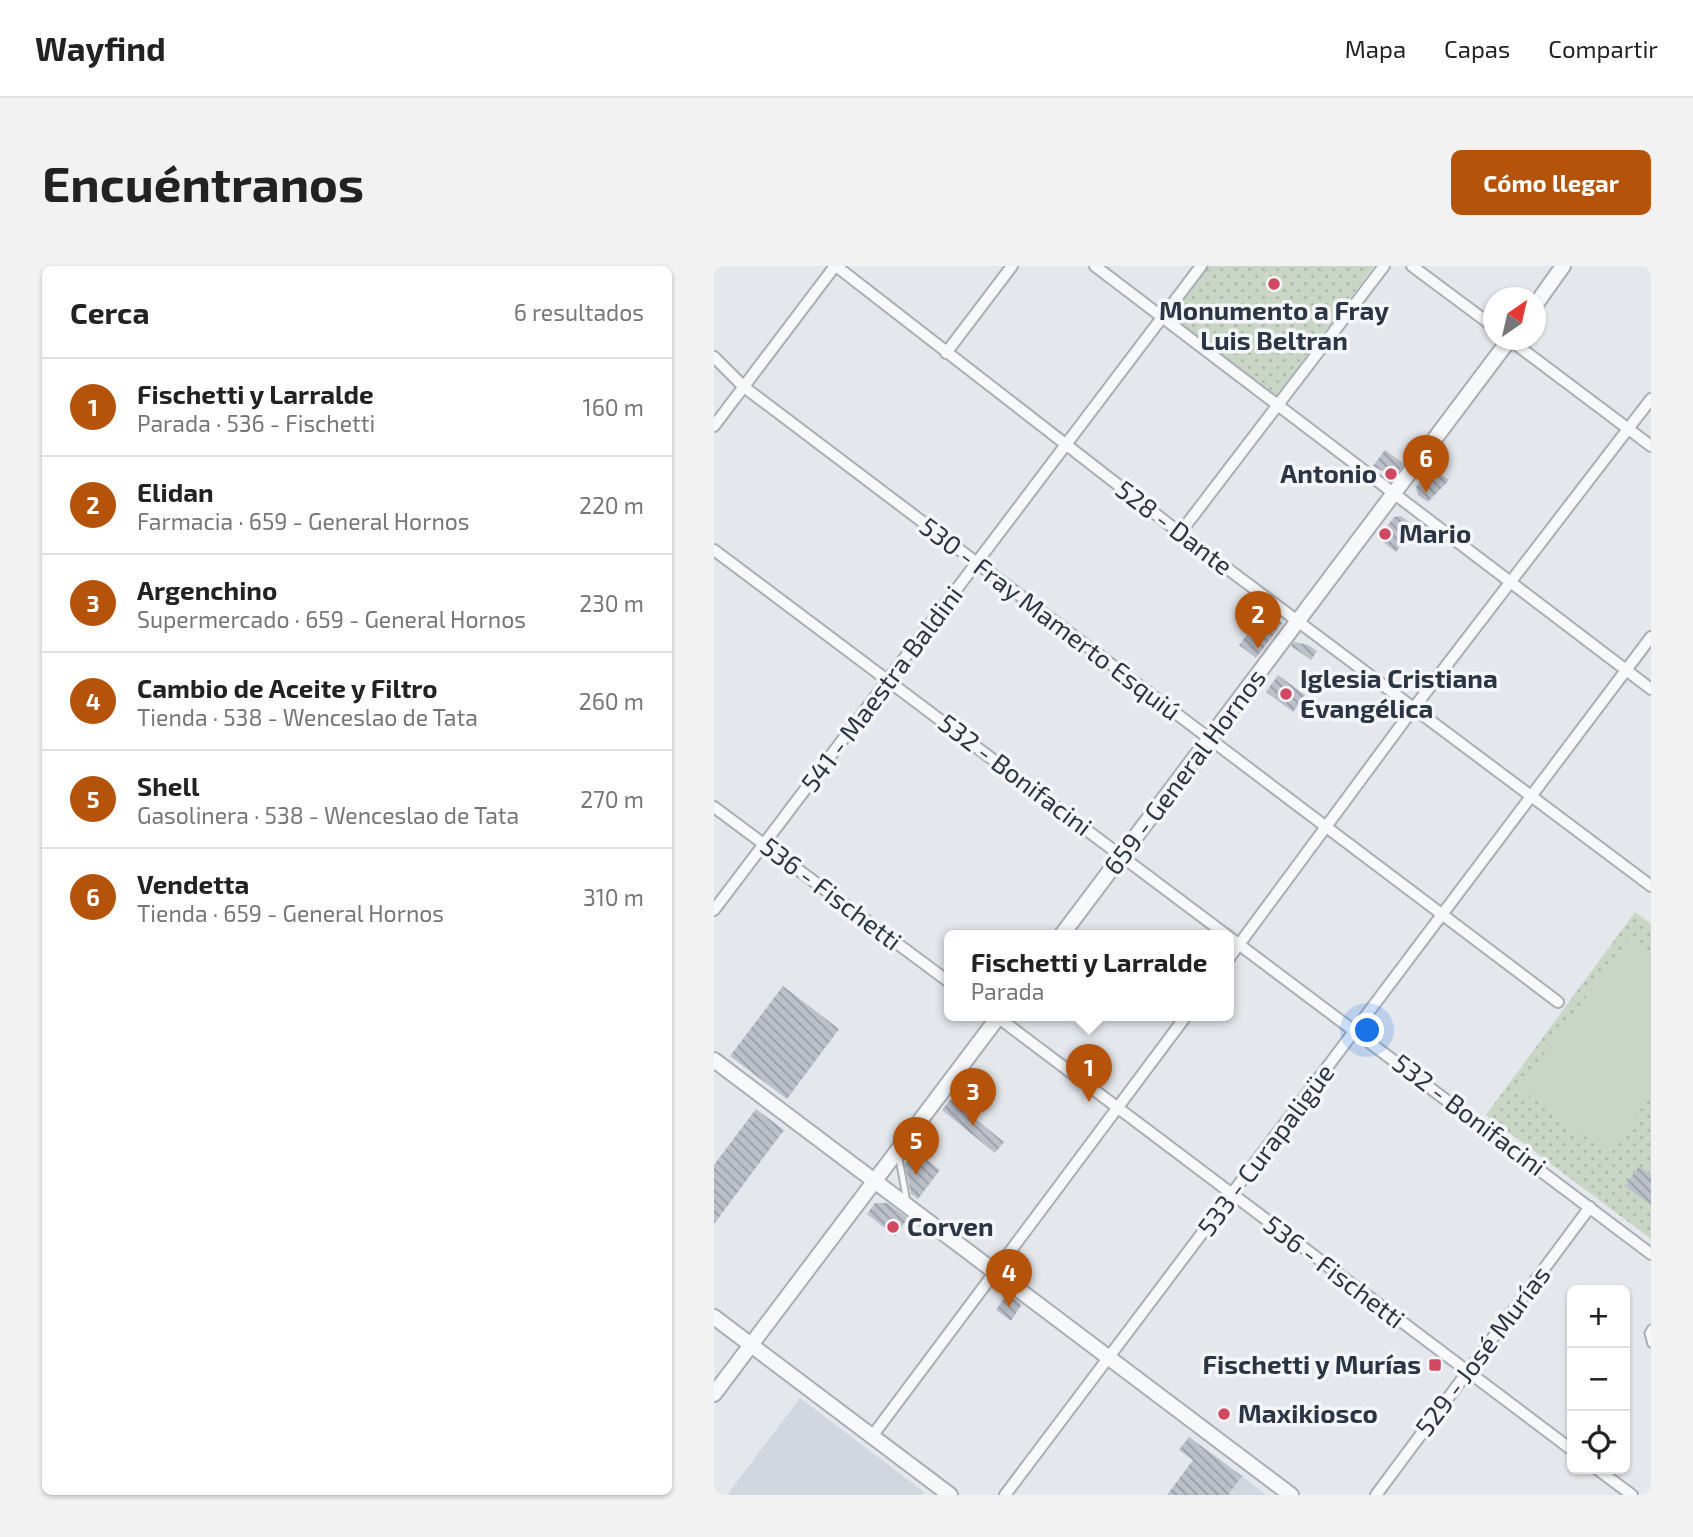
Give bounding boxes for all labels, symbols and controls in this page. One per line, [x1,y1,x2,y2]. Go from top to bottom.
text: Wayfind [35,28,166,68]
text: Mapa [1345,34,1406,63]
text: Capas [1444,34,1510,63]
text: Compartir [1548,34,1658,63]
button: Cómo llegar [1451,150,1651,215]
text: Encuéntranos [42,153,364,212]
marker: Monumento a Fray Luis Beltran [1266,276,1282,292]
north arrow [1483,287,1546,350]
text: Cerca [70,294,150,330]
place label: Monumento a Fray Luis Beltran [1159,294,1389,355]
text: 6 resultados [514,298,644,326]
text: Fischetti y Larralde [137,378,374,409]
text: 1 [88,393,98,421]
text: 160 m [583,393,644,421]
text: Parada · 536 - Fischetti [137,409,375,437]
pin: 6 [1403,435,1449,493]
place label: Antonio [1280,457,1377,488]
marker: Antonio [1383,466,1399,482]
street label: 528 - Dante [1110,473,1239,581]
text: Elidan [137,476,214,507]
text: 2 [86,491,100,519]
text: 220 m [579,491,644,519]
text: Farmacia · 659 - General Hornos [137,507,470,535]
street label: 530 - Fray Mamerto Esquiú [915,510,1187,726]
place label: Mario [1399,517,1471,548]
marker: Mario [1377,526,1393,542]
text: Argenchino [137,574,277,605]
street label: 541 - Maestra Baldini [793,579,968,797]
text: 3 [86,589,100,617]
text: 230 m [579,589,644,617]
pin: 2 [1235,591,1281,649]
text: Supermercado · 659 - General Hornos [137,605,526,633]
street label: 659 - General Hornos [1096,662,1271,880]
place label: Iglesia Cristiana Evangélica [1300,662,1498,723]
text: Cambio de Aceite y Filtro [137,672,438,703]
marker: Iglesia Cristiana Evangélica [1278,686,1294,702]
text: 4 [86,687,100,715]
text: 260 m [579,687,644,715]
text: Tienda · 538 - Wenceslao de Tata [137,703,478,731]
street label: 532 - Bonifacini [933,706,1099,841]
text: Shell [137,770,200,801]
text: 5 [87,785,99,813]
text: 270 m [580,785,644,813]
text: Gasolinera · 538 - Wenceslao de Tata [137,801,519,829]
street label: 536 - Fischetti [755,830,908,956]
text: Vendetta [137,868,249,899]
text: 6 [86,883,100,911]
text: 310 m [583,883,644,911]
text: Tienda · 659 - General Hornos [137,899,444,927]
popup [944,930,1234,1021]
text: Fischetti y Larralde [971,946,1207,977]
text: Parada [971,977,1044,1005]
your location [1350,1013,1384,1047]
pin: 1 [1066,1044,1112,1102]
street label: 532 - Bonifacini [1387,1046,1553,1181]
street label: 533 - Curapaligüe [1190,1057,1340,1241]
pin: 3 [950,1068,996,1126]
pin: 5 [893,1117,939,1175]
street label: 536 - Fischetti [1258,1208,1411,1334]
place label: Corven [907,1210,994,1241]
marker: Corven [885,1219,901,1235]
pin: 4 [986,1249,1032,1307]
street label: 529 - José Murías [1408,1259,1556,1441]
map controls [1567,1285,1630,1474]
button: + [1567,1285,1630,1348]
place label: Fischetti y Murías [1203,1348,1421,1380]
button: − [1567,1348,1630,1411]
marker: Fischetti y Murías [1427,1357,1443,1373]
place label: Maxikiosco [1238,1397,1378,1428]
marker: Maxikiosco [1216,1406,1232,1422]
button: locate [1567,1411,1630,1474]

